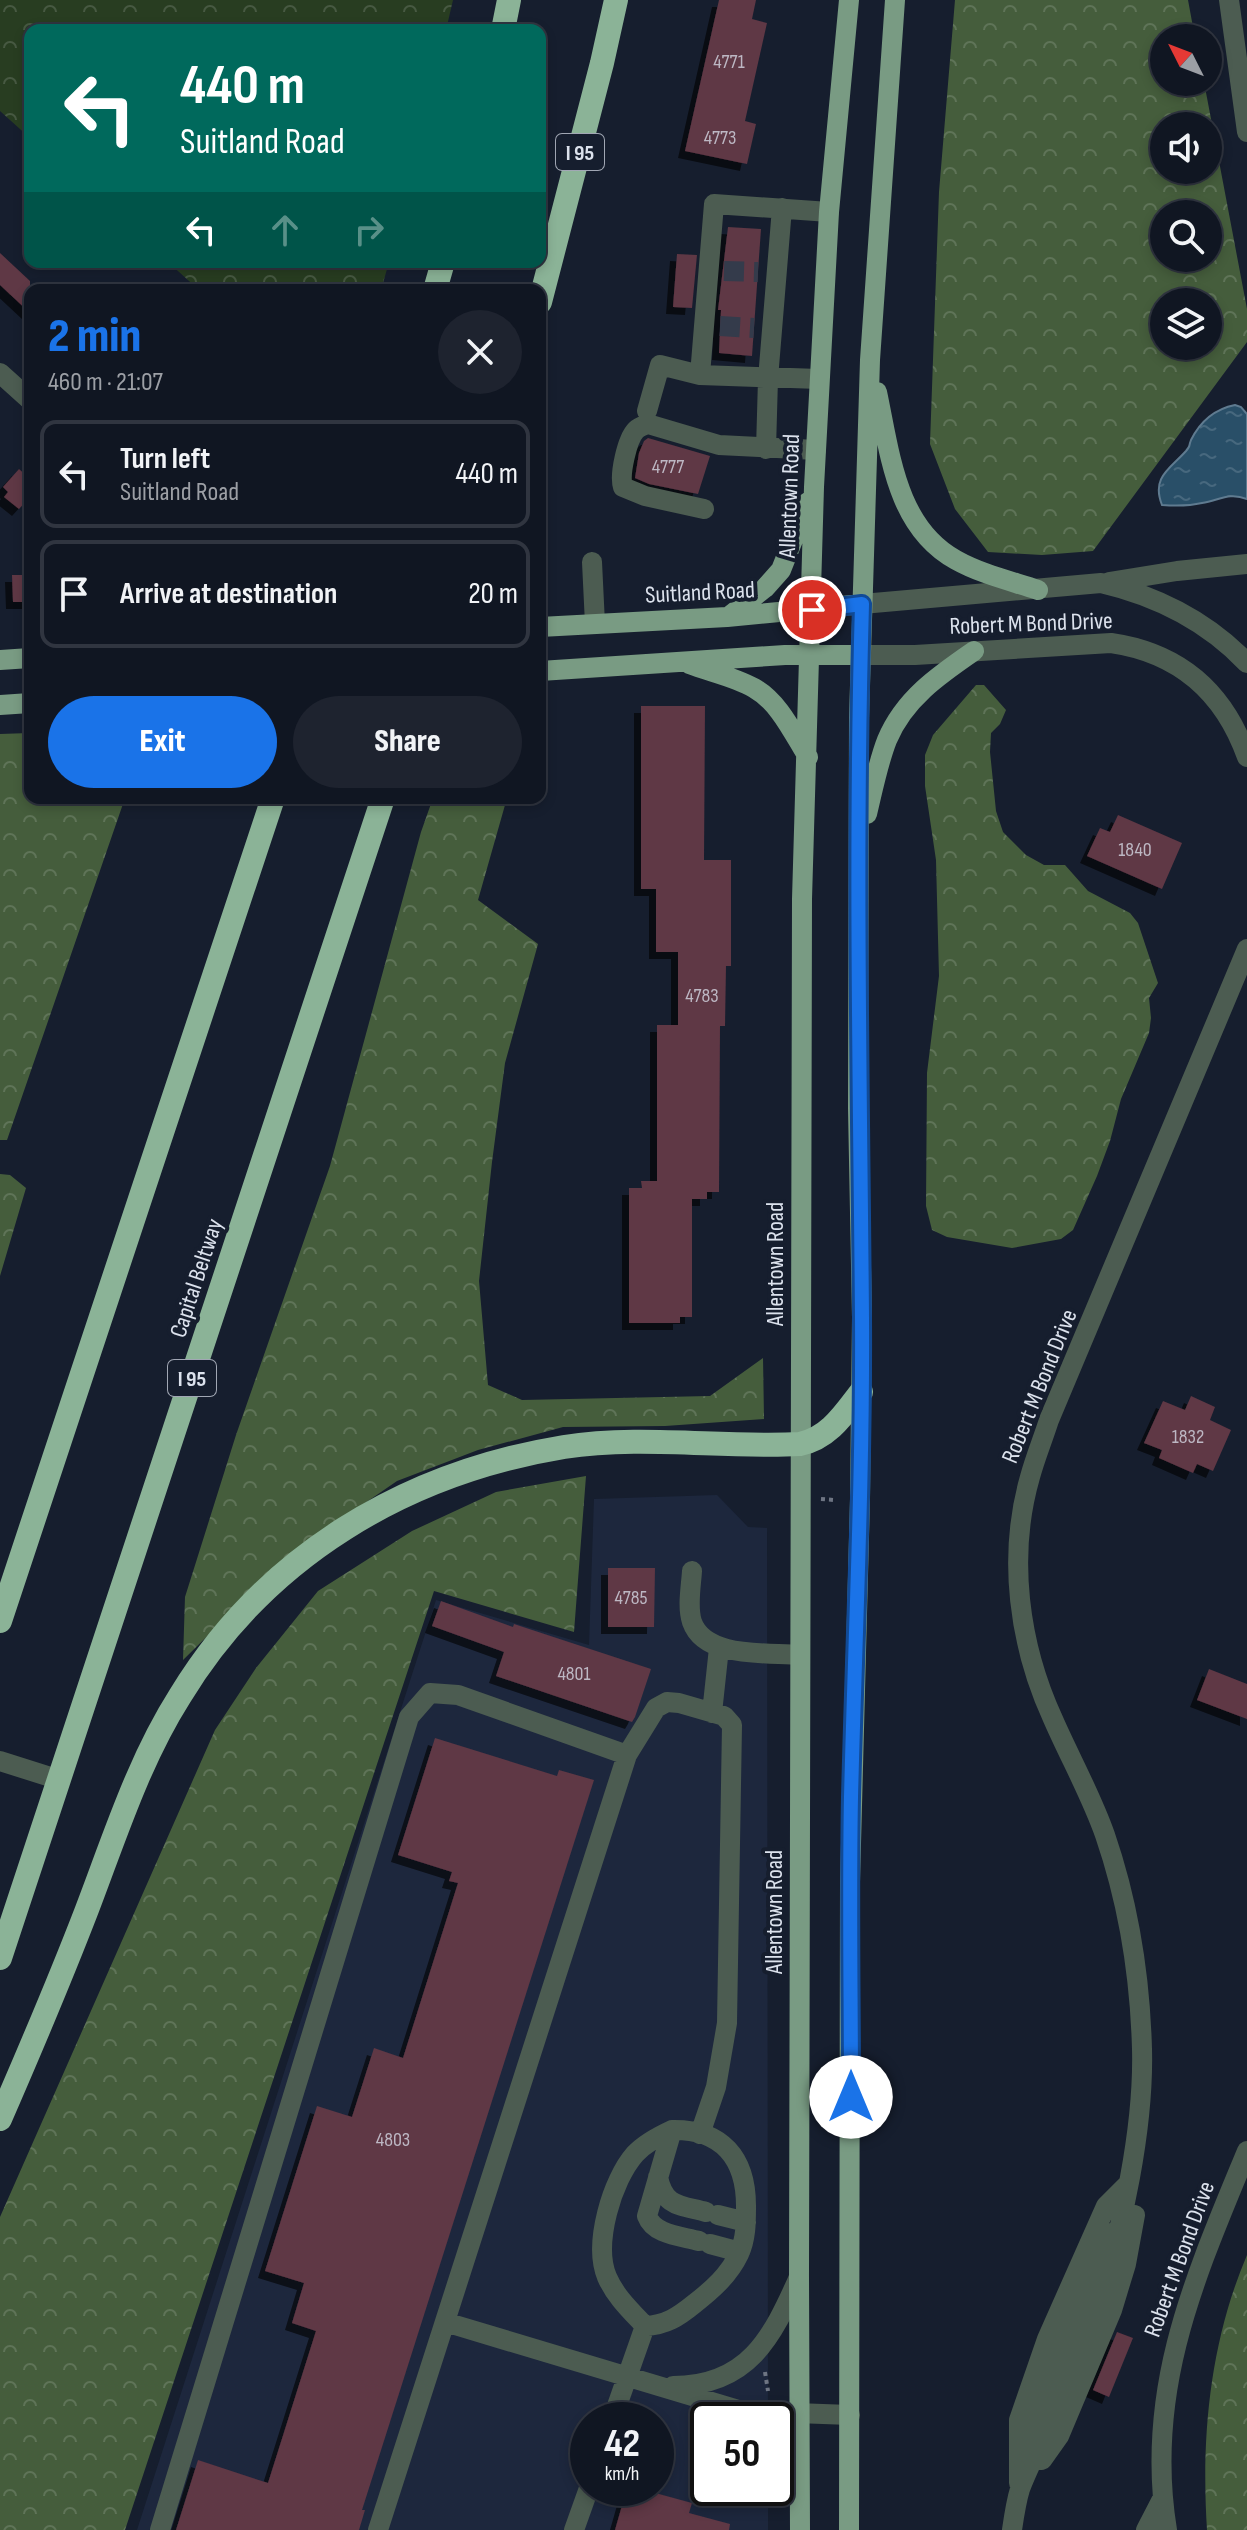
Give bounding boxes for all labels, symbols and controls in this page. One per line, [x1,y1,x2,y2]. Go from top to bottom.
north arrow [1150,24,1222,96]
map controls [1150,24,1222,360]
house number: 4771 [713,50,745,74]
text: 440 m [180,53,305,120]
icon: left [48,56,152,160]
button: sound [1150,112,1222,184]
text: Suitland Road [180,121,345,164]
house number: 4773 [704,126,736,150]
road number: I 95 [556,134,604,170]
button: search [1150,200,1222,272]
icon: left [179,208,223,252]
icon: ahead [263,208,307,252]
icon: right [347,208,391,252]
button: layers [1150,288,1222,360]
text: 2 min [48,308,141,365]
button: close [438,310,522,394]
text: 460 m · 21:07 [48,367,163,398]
street label: Allentown Road [773,433,806,560]
text: Turn left [120,441,210,477]
icon: left [52,452,96,496]
house number: 4777 [652,455,684,479]
text: 440 m [455,456,518,492]
text: Suitland Road [120,477,239,508]
icon: arrive [52,572,96,616]
street label: Suitland Road [644,575,756,610]
text: Arrive at destination [120,576,337,612]
text: 20 m [468,576,518,612]
pin [778,576,846,644]
icon: arrive [790,588,834,632]
street label: Robert M Bond Drive [949,606,1113,641]
button: Exit [48,696,277,788]
button: Share [293,696,522,788]
house number: 1840 [1118,838,1152,862]
house number: 4783 [685,984,719,1008]
street label: Allentown Road [761,1202,790,1327]
street label: Capital Beltway [164,1215,229,1341]
street label: Robert M Bond Drive [995,1305,1084,1467]
road number: I 95 [168,1360,216,1396]
house number: 1832 [1172,1425,1204,1449]
house number: 4785 [615,1586,647,1610]
house number: 4801 [557,1662,591,1686]
street label: Allentown Road [760,1850,789,1975]
position arrow [809,2055,893,2139]
house number: 4803 [376,2128,410,2152]
street label: Robert M Bond Drive [1138,2177,1221,2341]
speed limit sign: 50 [690,2402,794,2506]
text: 42 [604,2420,640,2468]
text: km/h [605,2462,639,2486]

